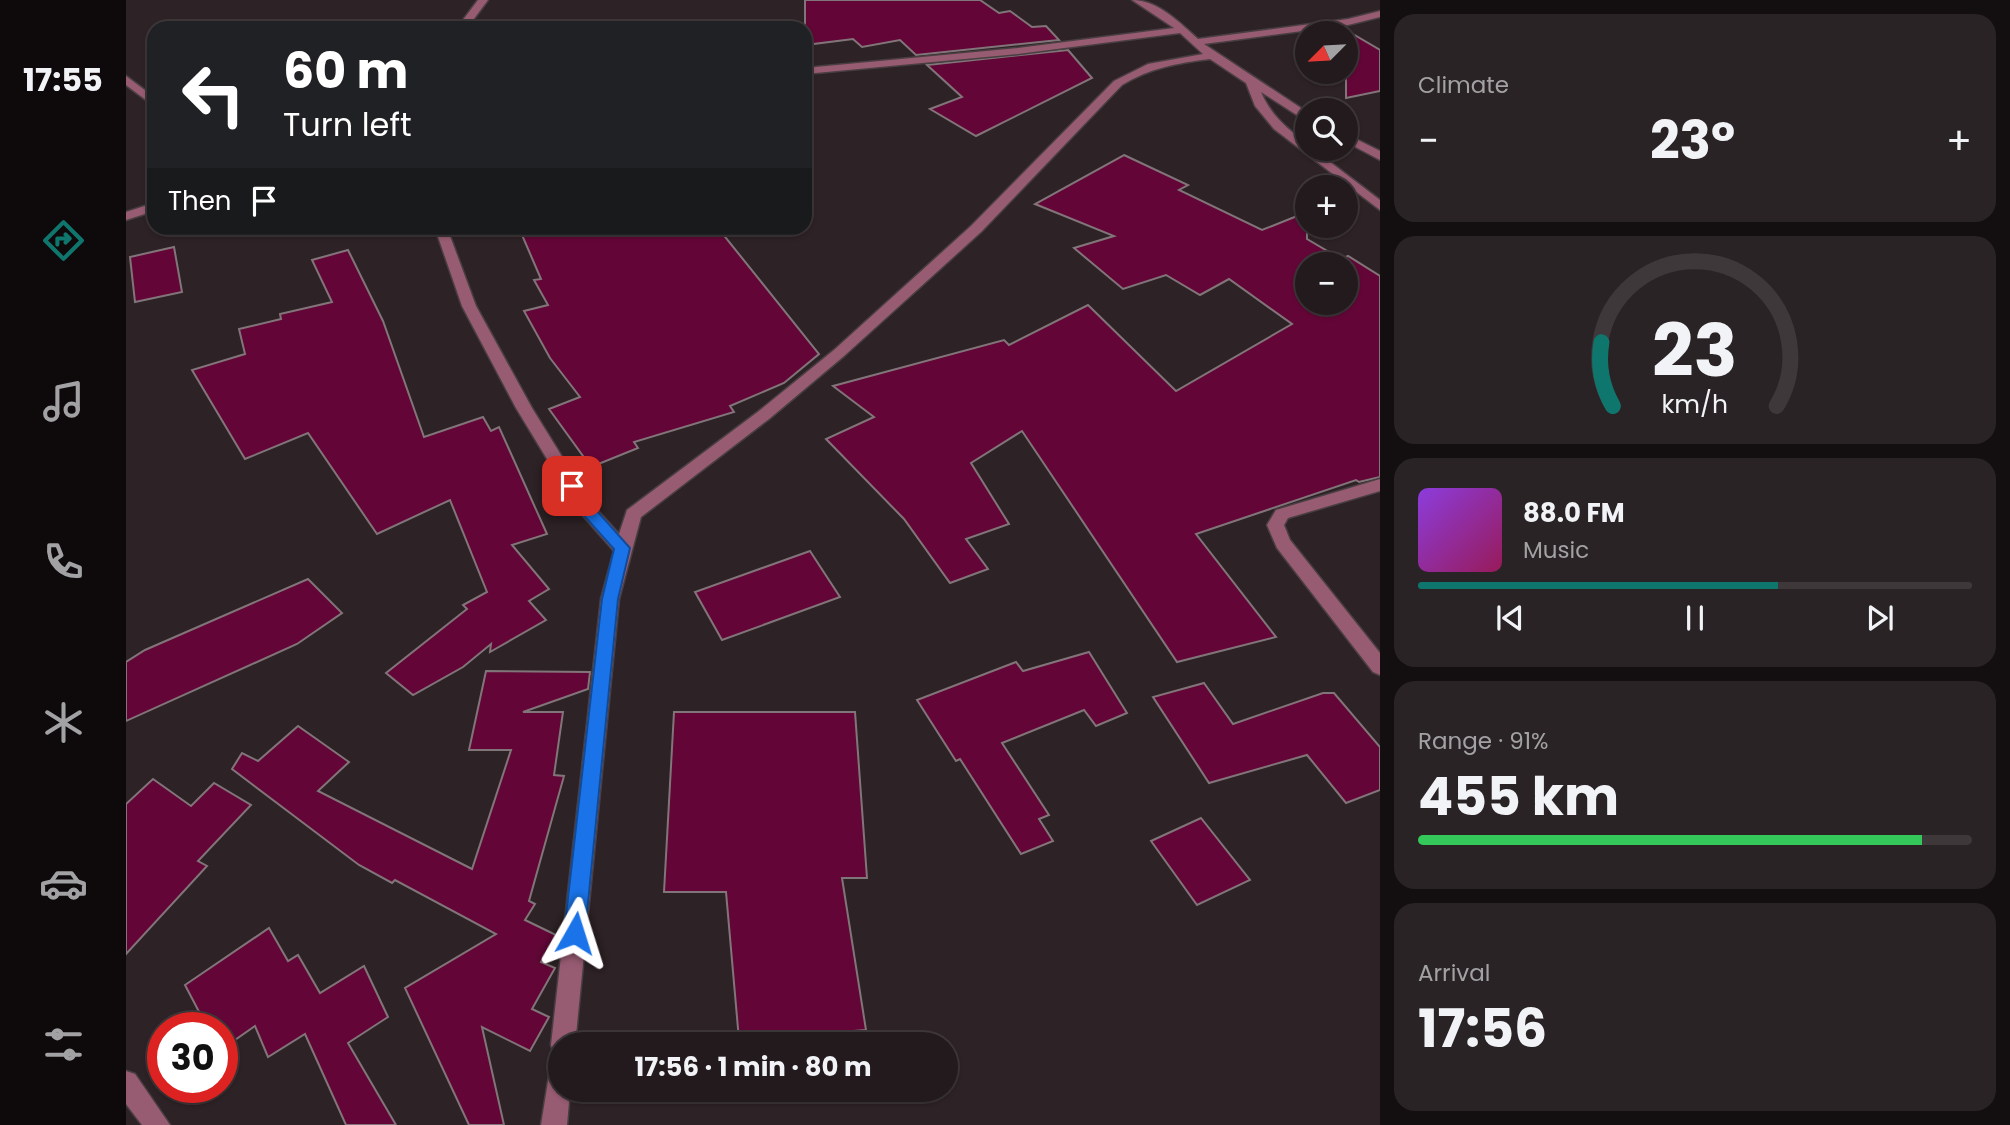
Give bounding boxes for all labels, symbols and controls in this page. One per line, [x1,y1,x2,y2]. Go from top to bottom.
north arrow [1295,21,1358,84]
map controls [1295,21,1358,315]
text: 60 m [283,37,408,105]
icon: left [168,49,259,140]
text: 17:55 [23,57,103,102]
text: Climate [1418,69,1509,101]
button: search [1295,98,1358,161]
text: Turn left [283,102,412,147]
text: 23° [1650,104,1735,177]
text: − [1418,114,1439,167]
text: + [1946,114,1972,167]
button: + [1295,175,1358,238]
icon: arrive [245,182,283,220]
text: Then [168,183,231,219]
icon: directions [39,216,88,265]
button: − [1295,252,1358,315]
text: 23 [1652,301,1738,402]
icon: music [39,377,88,426]
text: km/h [1662,387,1728,422]
pin [542,456,602,516]
icon: arrive [553,467,591,505]
text: 88.0 FM [1523,495,1625,531]
text: Music [1523,534,1589,566]
icon: phone [39,537,88,586]
icon: previous [1491,599,1529,637]
icon: pause [1676,599,1714,637]
icon: next [1861,599,1899,637]
icon: climate [39,698,88,747]
text: Range · 91% [1418,725,1549,757]
text: 455 km [1418,760,1619,833]
icon: car [39,859,88,908]
position arrow [538,896,612,970]
text: Arrival [1418,957,1490,989]
text: 17:56 [1418,992,1547,1065]
speed limit sign: 30 [147,1012,238,1103]
icon: filters [39,1020,88,1069]
text: 17:56 · 1 min · 80 m [635,1049,872,1085]

